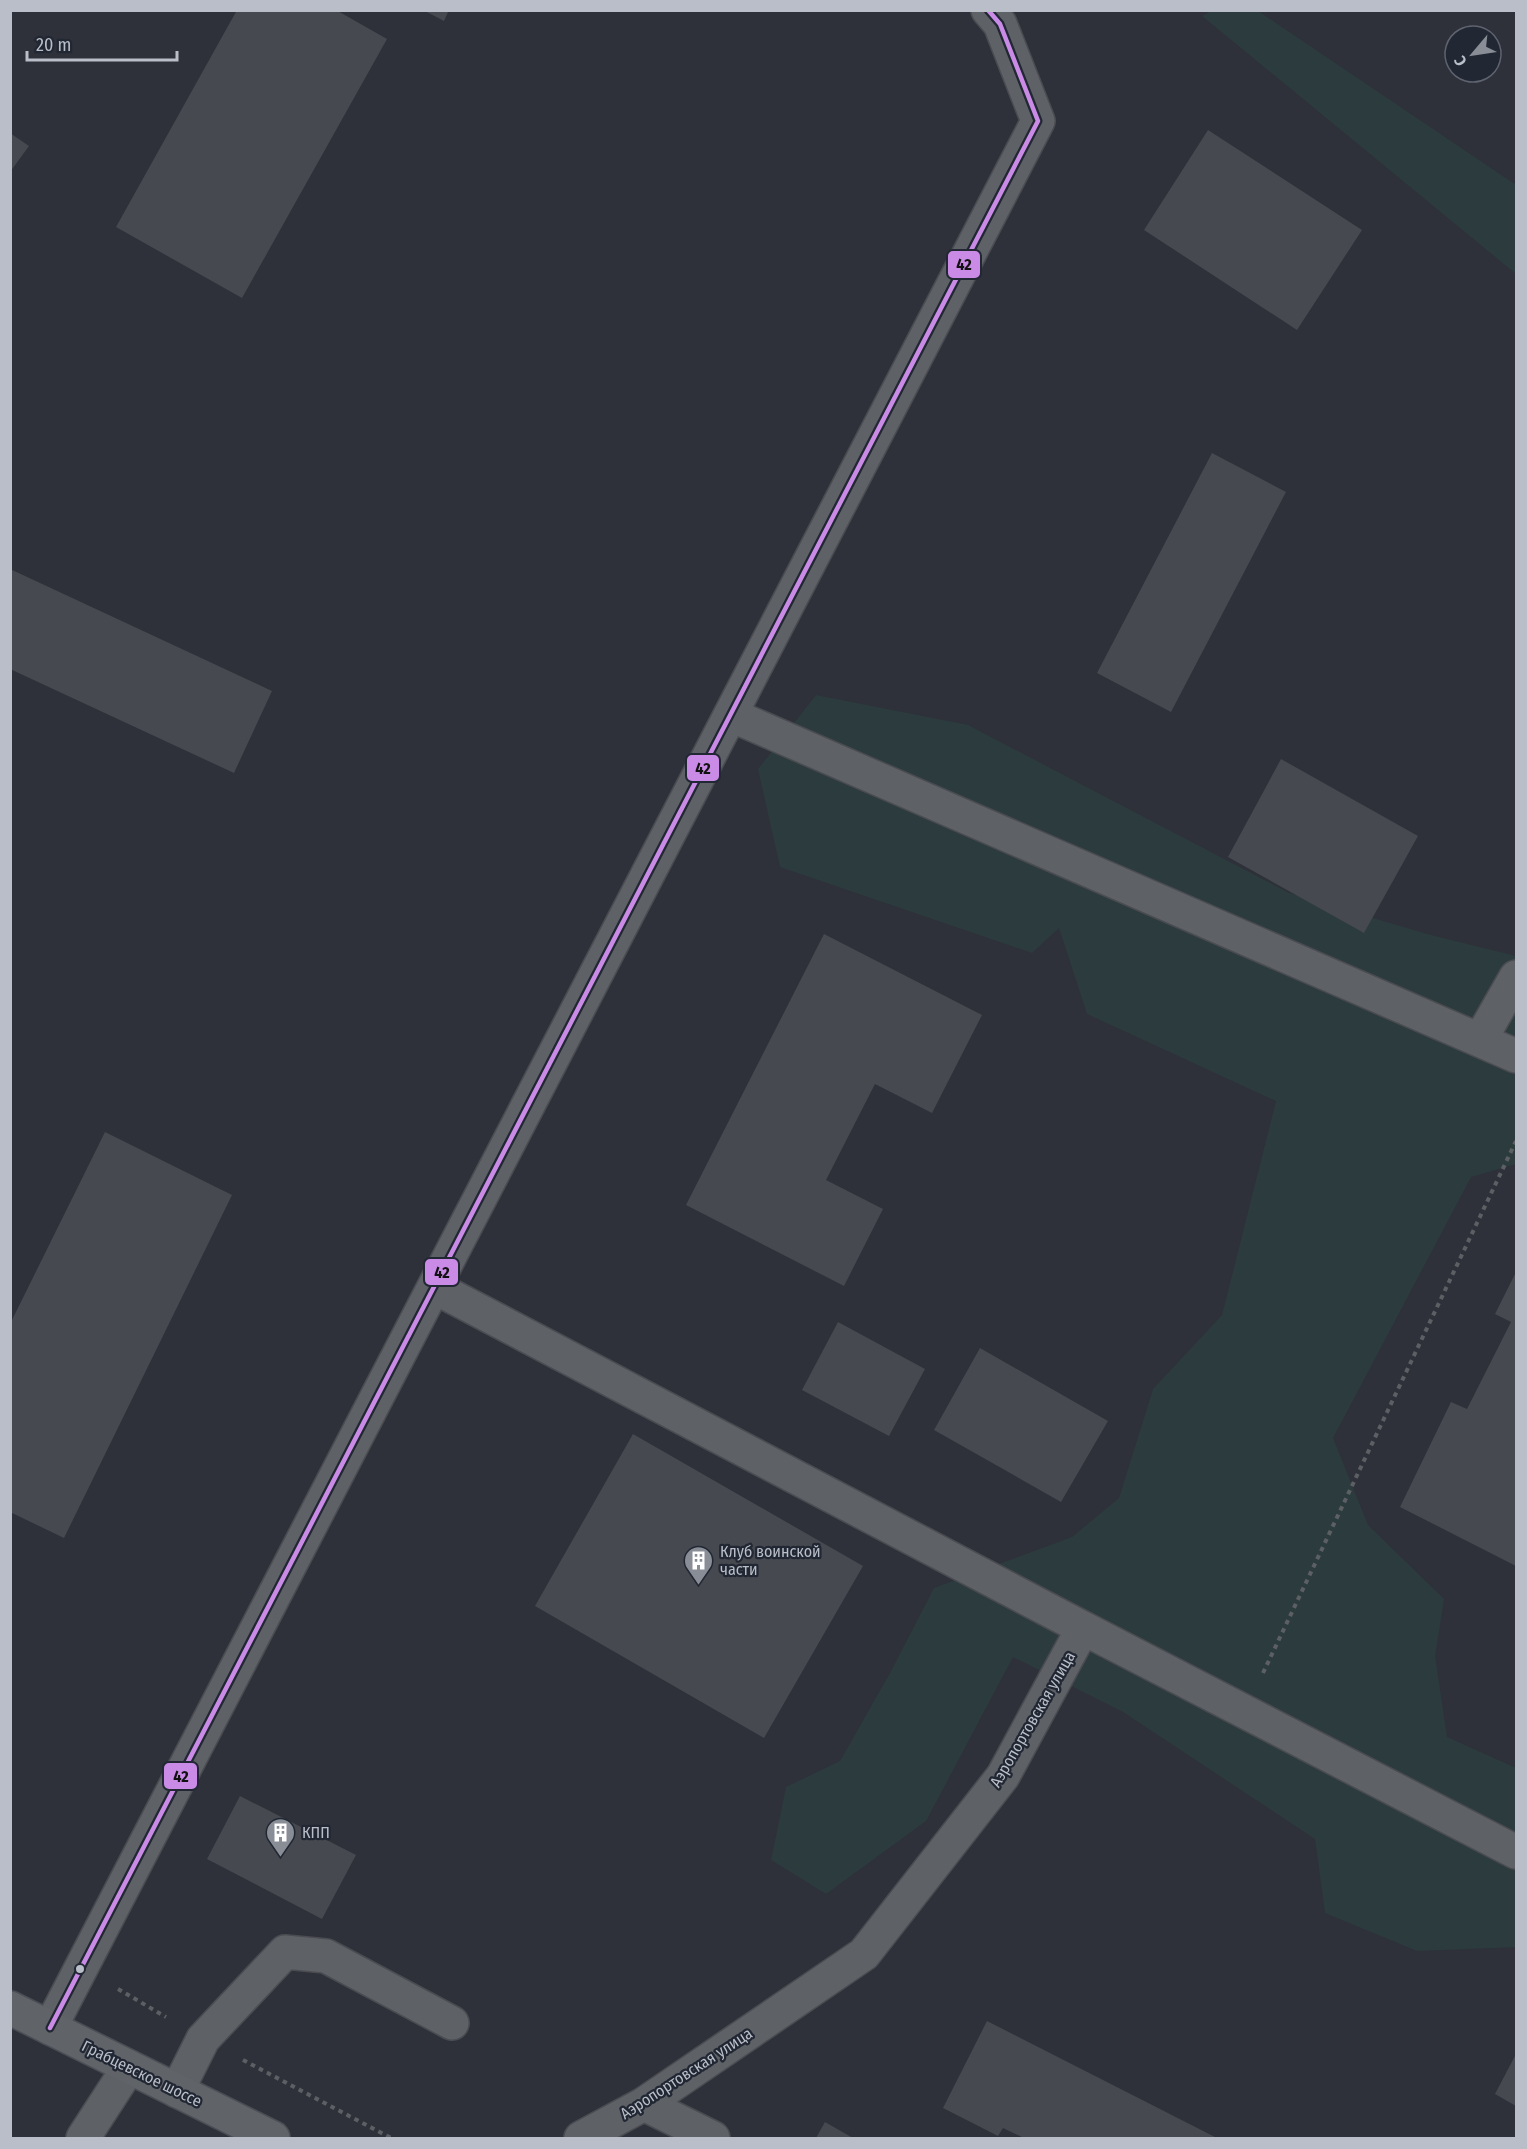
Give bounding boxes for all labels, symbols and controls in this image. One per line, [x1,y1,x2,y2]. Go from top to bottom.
scale bar [27,24,177,62]
north arrow [1443,24,1503,84]
text: 20 m [36,34,71,56]
text: С [1450,52,1471,69]
line badge: 42 [947,250,981,279]
text: 42 [956,255,972,274]
line badge: 42 [686,754,720,782]
text: 42 [695,759,711,778]
line badge: 42 [424,1258,459,1286]
text: 42 [434,1263,450,1282]
place label: Клуб воинской части [720,1542,821,1579]
building icon: Клуб воинской части [683,1544,715,1586]
street label: Аэропортовская улица [986,1648,1079,1791]
line badge: 42 [163,1762,198,1790]
text: 42 [173,1767,189,1786]
building icon: КПП [265,1816,297,1858]
place label: КПП [302,1823,330,1842]
unlabelled marker [74,1963,86,1975]
street label: Аэропортовская улица [617,2024,756,2123]
street label: Грабцевское шоссе [79,2036,205,2111]

